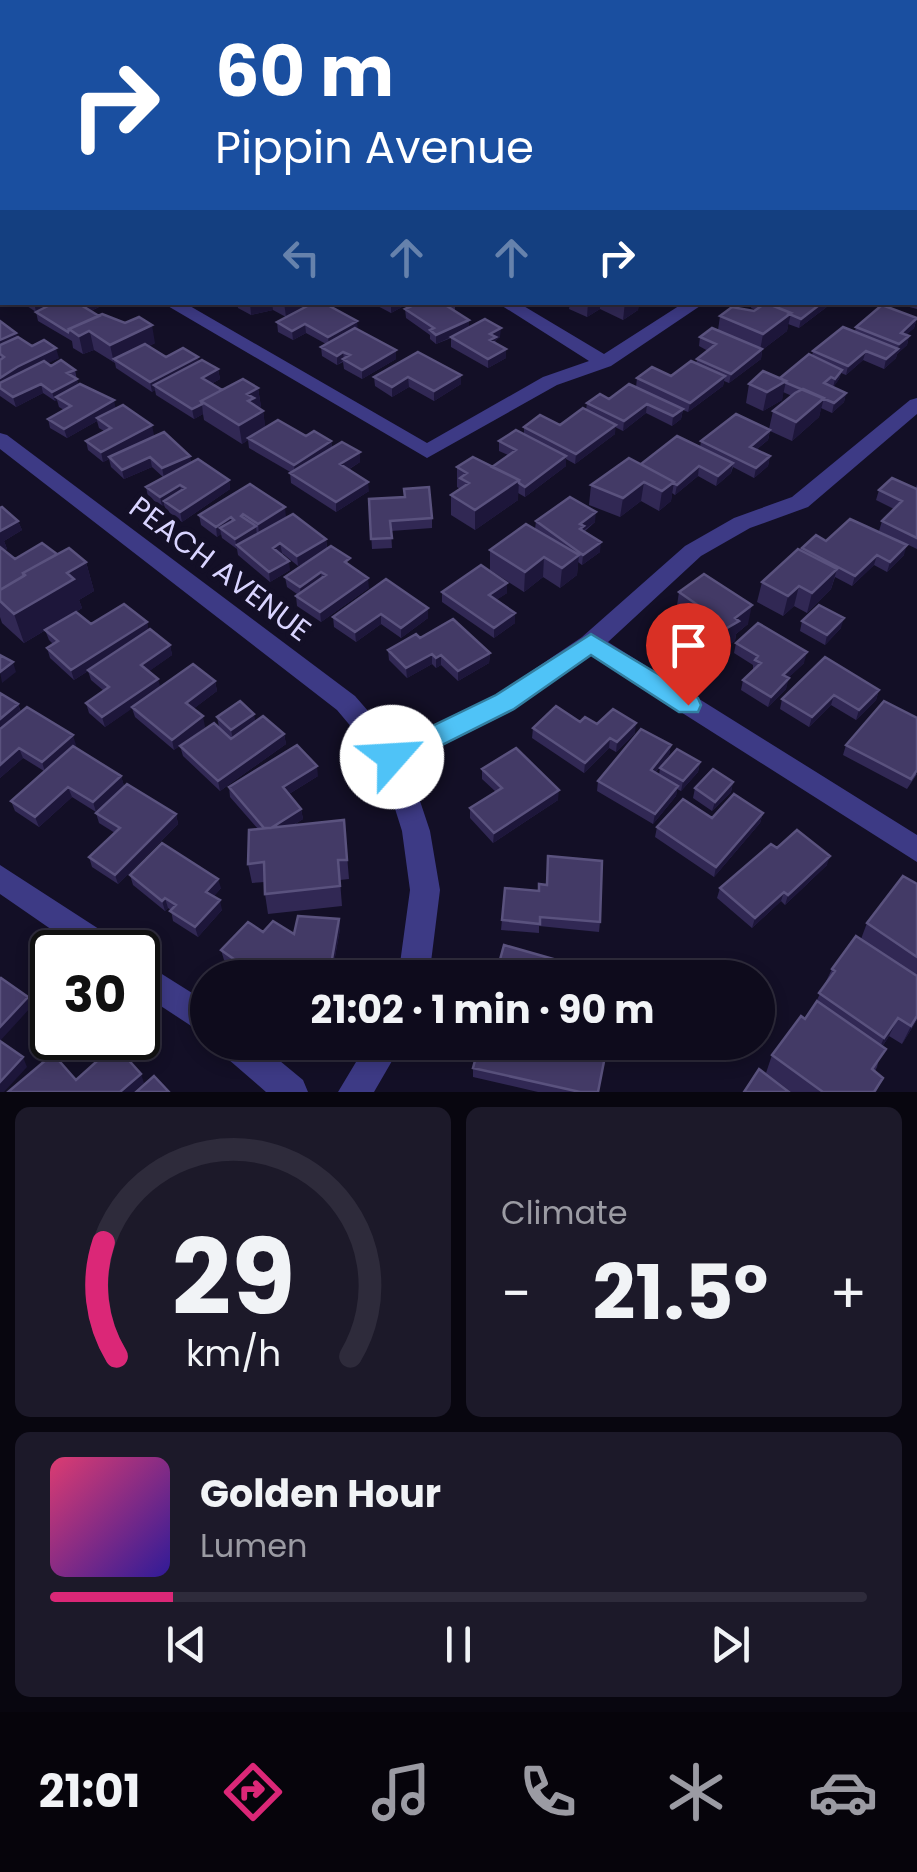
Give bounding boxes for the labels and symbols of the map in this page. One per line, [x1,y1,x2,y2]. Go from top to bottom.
street label: PEACH AVENUE [120,486,320,651]
pin [646,603,731,706]
position arrow [340,705,444,809]
speed limit sign: 30 [30,930,160,1060]

